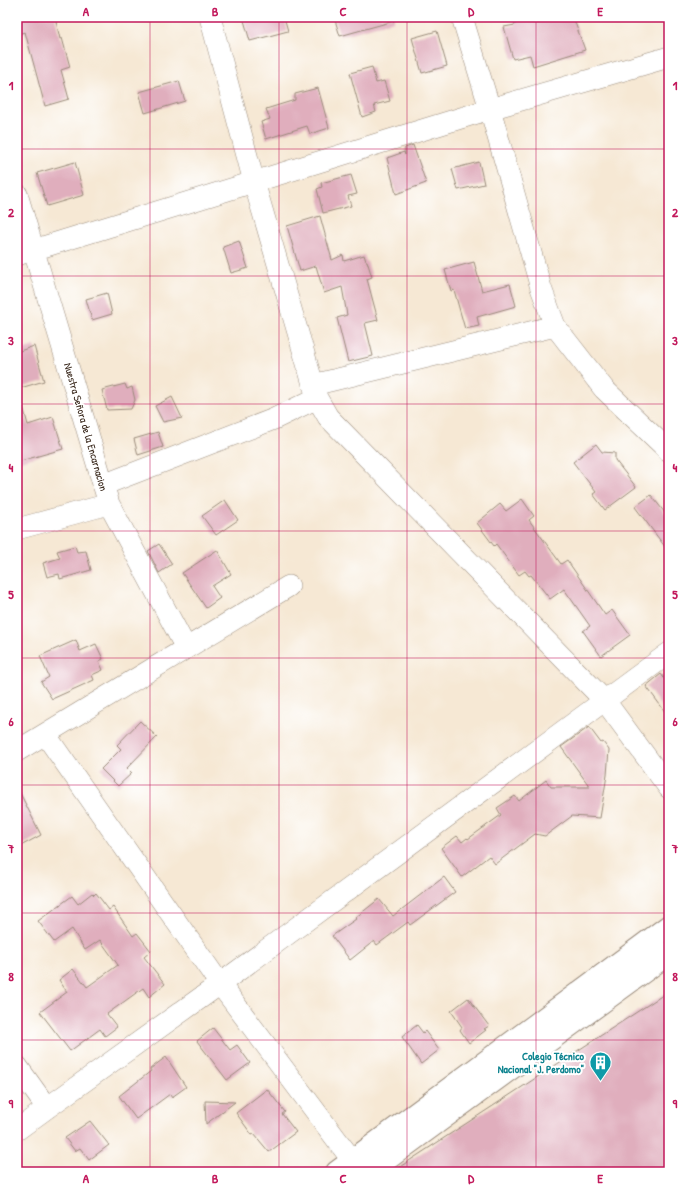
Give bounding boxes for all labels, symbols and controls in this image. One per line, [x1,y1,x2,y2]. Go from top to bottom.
text: A [83,2,90,20]
text: B [212,2,219,20]
text: C [339,2,347,20]
text: D [468,2,475,20]
text: E [597,2,603,20]
text: 1 [9,76,14,94]
text: 1 [673,76,678,94]
text: 2 [8,203,15,221]
text: 2 [672,203,679,221]
text: 3 [8,331,14,349]
text: 3 [672,331,678,349]
street label: Nuestra Señora de la Encarnacion [61,361,111,493]
text: 4 [9,458,14,476]
text: 4 [673,458,678,476]
text: 5 [8,585,14,603]
text: 5 [672,585,678,603]
text: 6 [8,712,14,730]
text: 6 [672,712,678,730]
text: 7 [7,839,15,857]
text: 7 [671,839,679,857]
text: 8 [8,967,14,985]
text: 8 [672,967,678,985]
place label: Colegio Técnico Nacional "J. Perdomo" [498,1049,585,1076]
building icon: Colegio Técnico Nacional "J. Perdomo" [587,1049,613,1082]
text: 9 [9,1094,14,1112]
text: 9 [673,1094,678,1112]
text: A [83,1169,90,1187]
text: B [212,1169,219,1187]
text: C [339,1169,347,1187]
text: D [468,1169,475,1187]
text: E [597,1169,603,1187]

